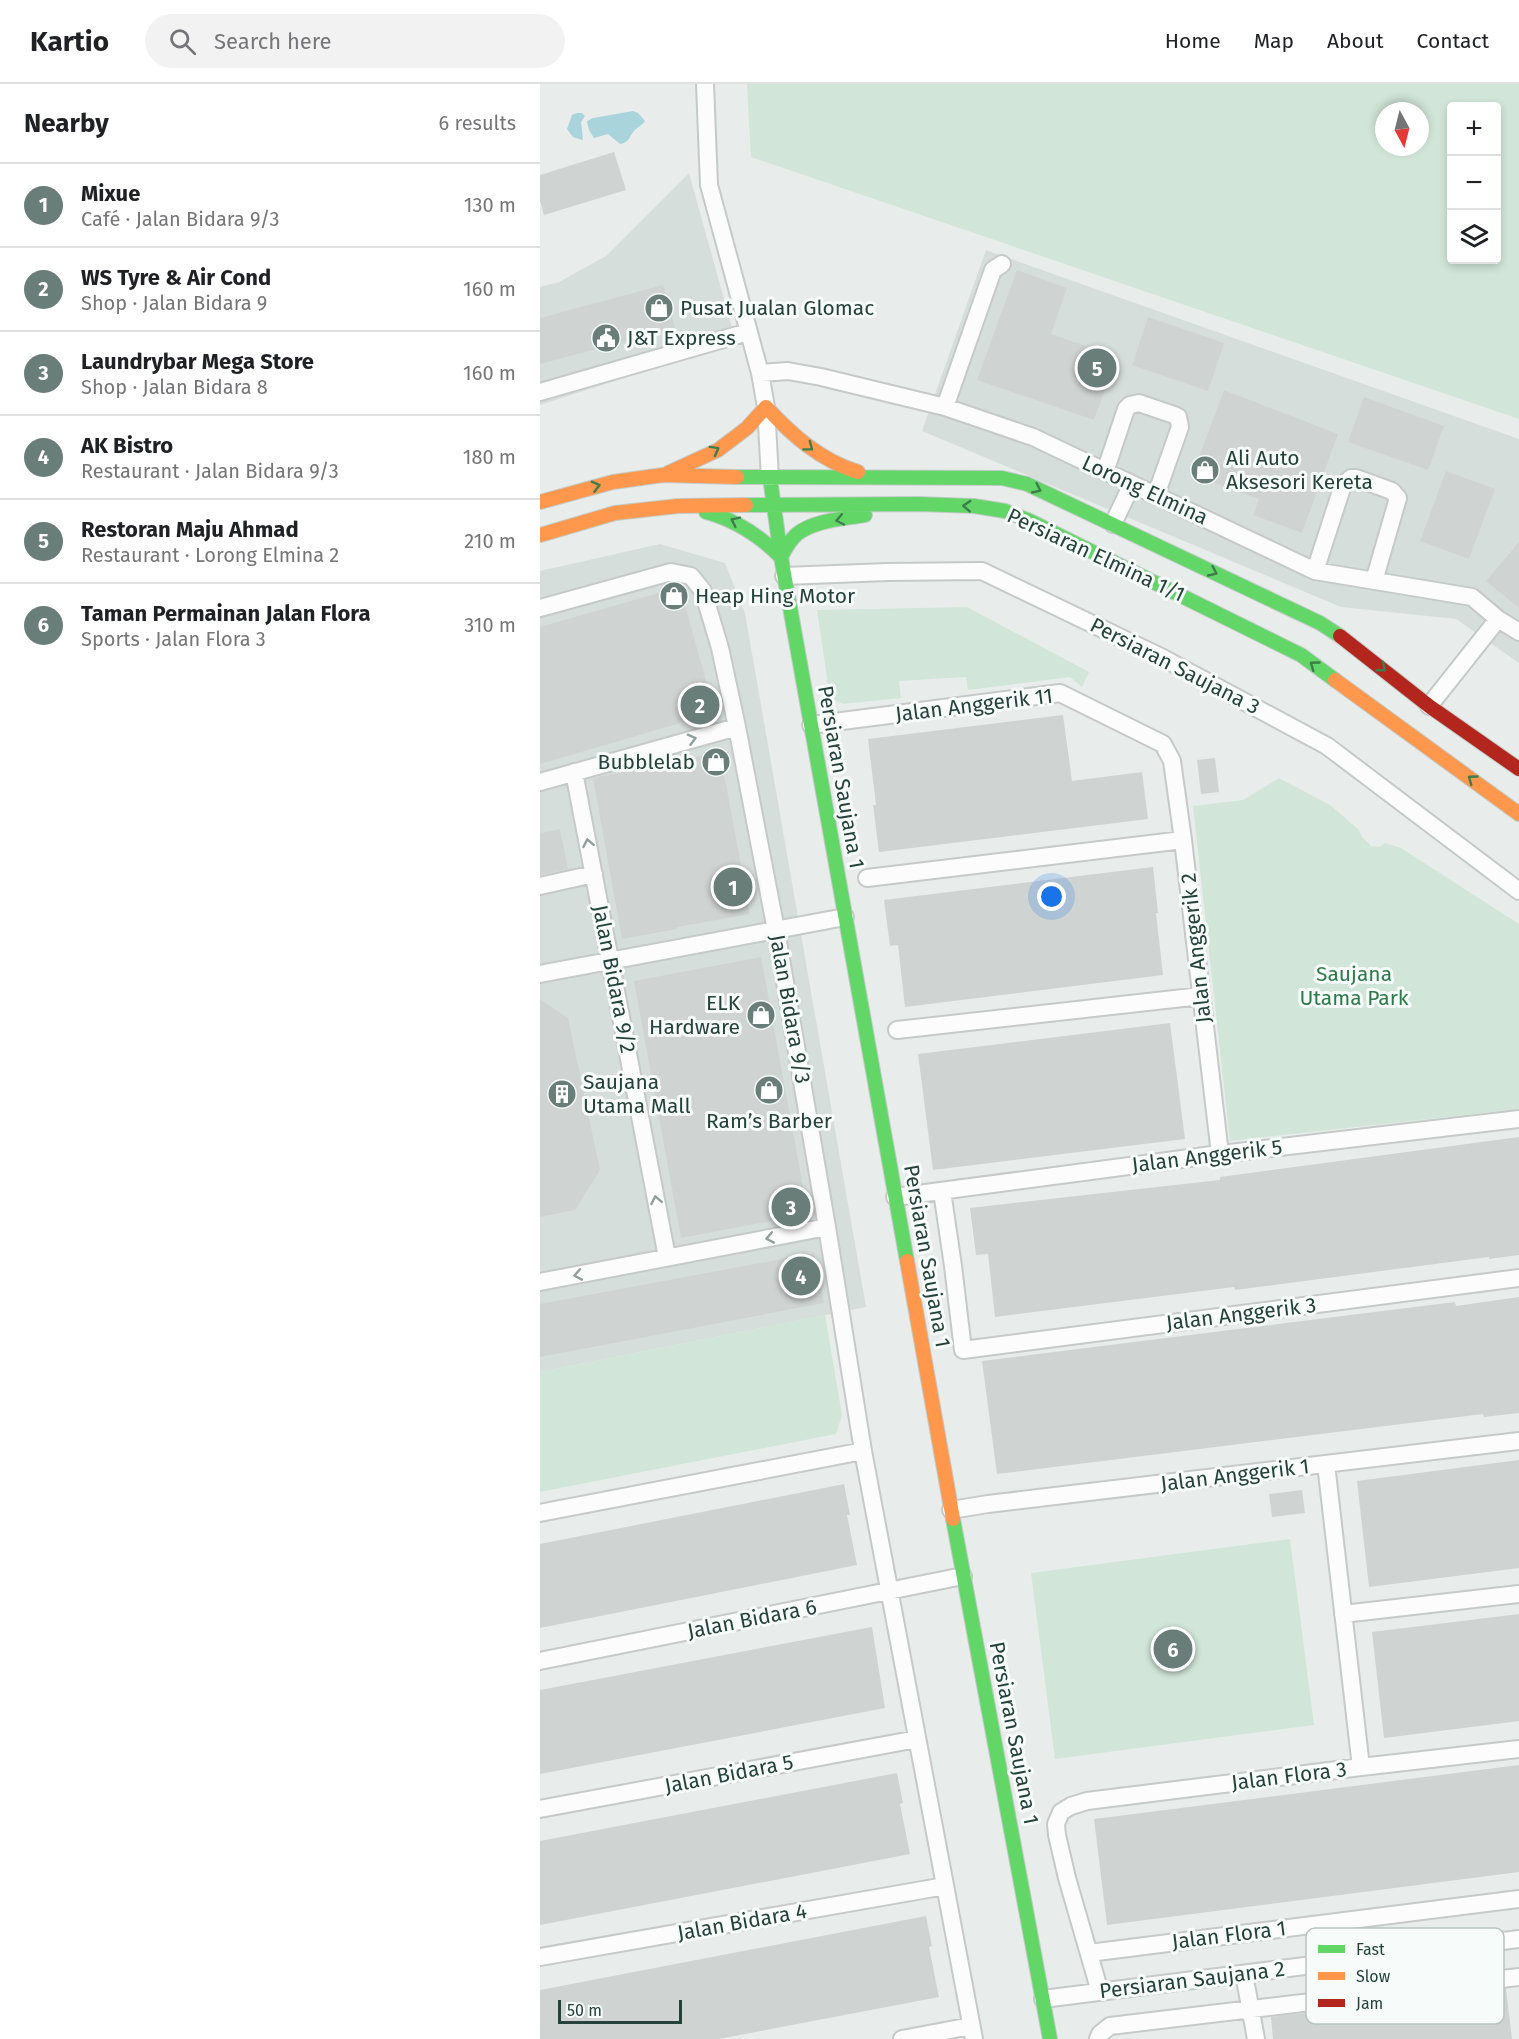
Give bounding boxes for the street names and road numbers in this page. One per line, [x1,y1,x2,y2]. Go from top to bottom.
street label: Lorong Elmina [1078,450,1212,530]
street label: Persiaran Elmina 1/1 [1003,502,1189,608]
street label: Persiaran Saujana 3 [1086,612,1264,720]
street label: Jalan Anggerik 11 [894,682,1054,728]
street label: Persiaran Saujana 1 [812,683,870,871]
street label: Jalan Anggerik 2 [1175,872,1217,1024]
street label: Jalan Bidara 9/2 [587,903,641,1055]
street label: Jalan Bidara 9/3 [764,932,816,1086]
street label: Jalan Anggerik 5 [1130,1134,1284,1178]
street label: Persiaran Saujana 1 [898,1162,956,1350]
street label: Jalan Anggerik 3 [1164,1292,1318,1336]
street label: Jalan Anggerik 1 [1159,1453,1311,1497]
street label: Jalan Bidara 6 [685,1594,819,1644]
street label: Persiaran Saujana 1 [984,1640,1044,1826]
street label: Jalan Bidara 5 [662,1749,796,1799]
street label: Jalan Flora 3 [1230,1756,1348,1796]
street label: Jalan Bidara 4 [675,1898,809,1946]
street label: Jalan Flora 1 [1170,1915,1288,1955]
street label: Persiaran Saujana 2 [1098,1956,1286,2004]

